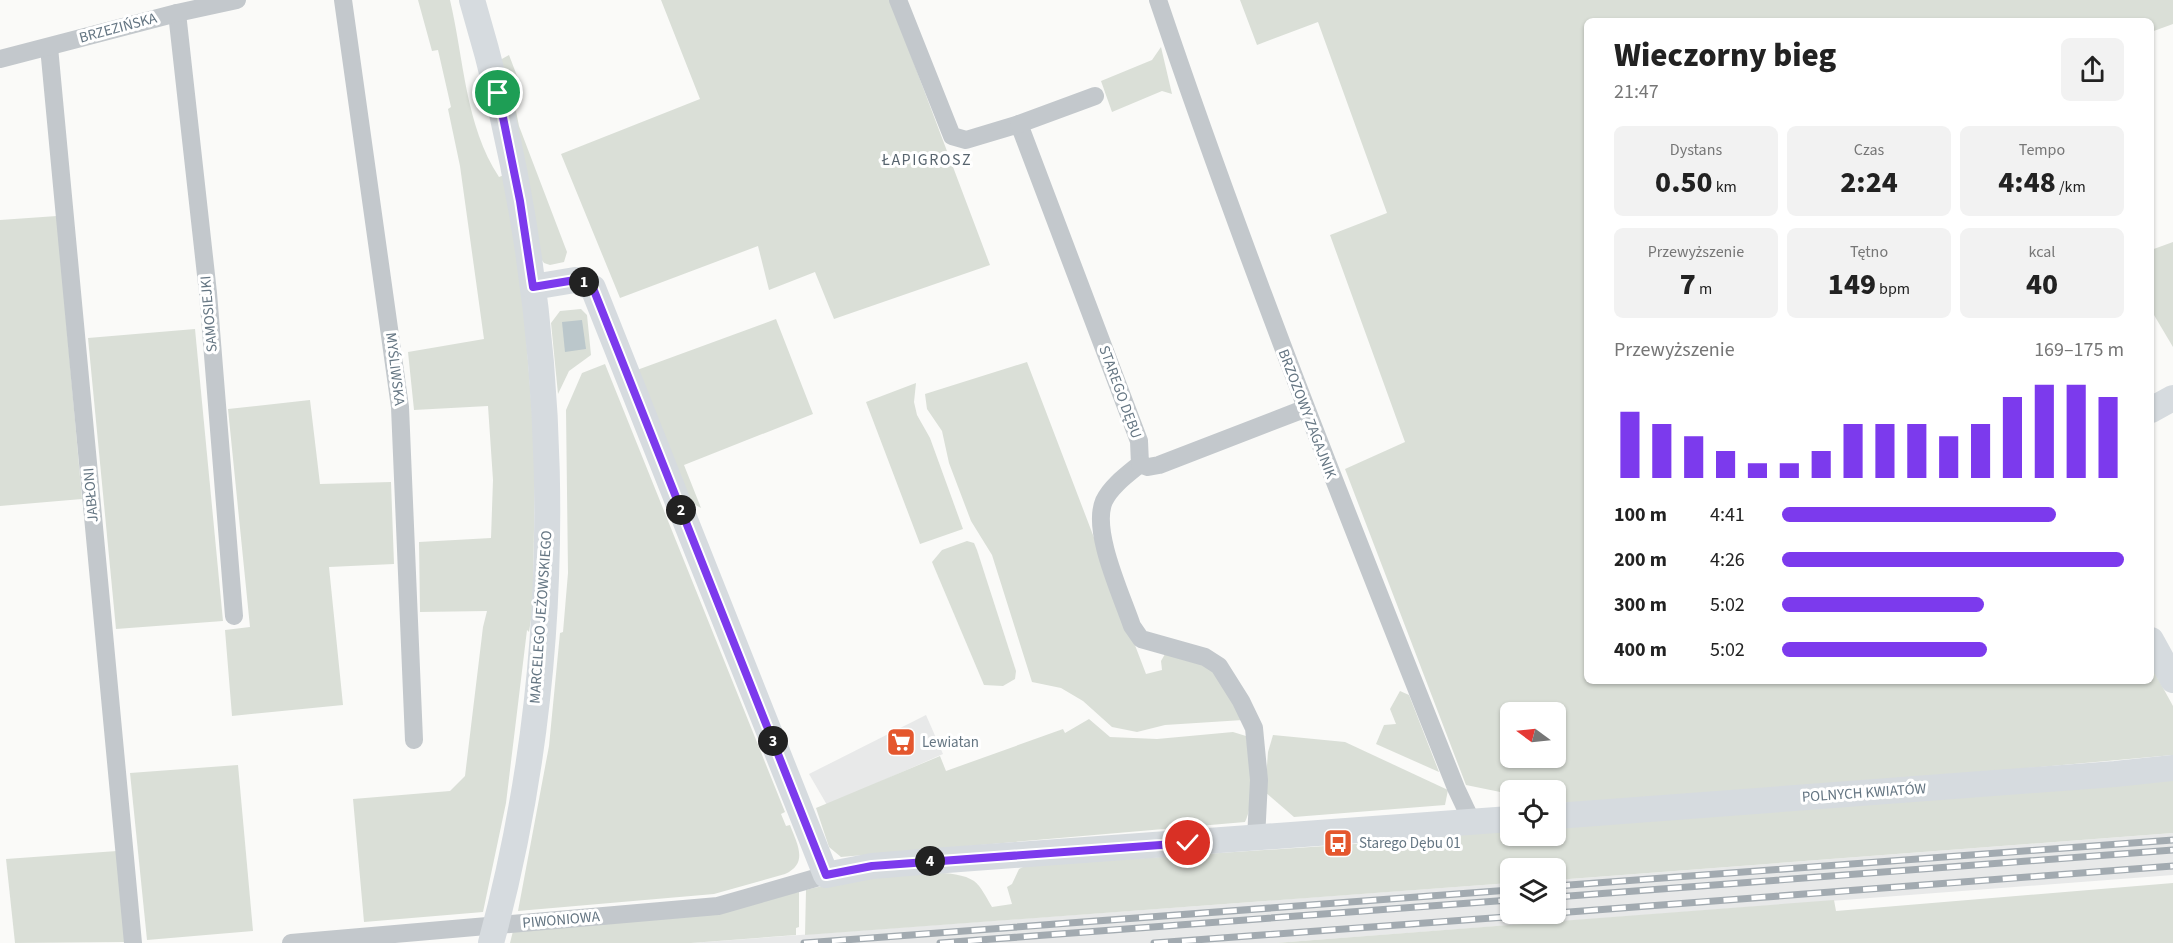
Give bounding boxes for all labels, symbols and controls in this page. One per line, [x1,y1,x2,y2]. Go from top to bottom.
street label: BRZEZIŃSKA [77,7,160,48]
text: Wieczorny bieg [1614,32,1836,79]
button: share [2061,38,2124,101]
pin [472,67,523,118]
icon: arrive [481,76,514,109]
text: 21:47 [1614,78,1659,106]
text: Dystans [1670,139,1722,161]
text: Czas [1854,139,1884,161]
text: Tempo [2019,139,2065,161]
district label: ŁAPIGROSZ [881,149,972,171]
text: 0.50 [1655,161,1712,204]
text: 2:24 [1840,161,1898,204]
text: 4:48 [1998,161,2056,204]
text: km [1712,176,1737,198]
text: /km [2056,176,2086,198]
text: Przewyższenie [1648,241,1744,263]
text: Tętno [1850,241,1888,263]
text: kcal [2029,241,2055,263]
text: 7 [1680,263,1696,306]
text: 149 [1828,263,1876,306]
text: 40 [2026,263,2058,306]
pin: 1 [569,267,599,297]
text: 1 [580,271,588,293]
street label: SAMOSIEJKI [195,275,223,353]
text: m [1696,278,1712,300]
text: bpm [1876,278,1910,300]
street label: MYŚLIWSKA [380,331,410,408]
text: Przewyższenie [1614,336,1735,364]
text: 169–175 m [2034,336,2124,364]
street label: STAREGO DĘBU [1093,343,1147,441]
street label: BRZOZOWY ZAGAJNIK [1273,346,1341,482]
street label: JABŁONI [78,467,104,523]
pin: 2 [666,495,696,525]
text: 2 [677,499,685,521]
text: 100 m [1614,501,1667,529]
text: 4:41 [1710,501,1745,529]
street label: MARCELEGO JEŻOWSKIEGO [524,530,558,704]
text: 200 m [1614,546,1667,574]
text: 4:26 [1710,546,1745,574]
text: 300 m [1614,591,1667,619]
text: 5:02 [1710,591,1745,619]
text: 400 m [1614,636,1667,664]
text: 5:02 [1710,636,1745,664]
north arrow [1500,702,1566,768]
map controls [1500,702,1566,924]
pin: 3 [758,726,788,756]
supermarket icon: Lewiatan [885,726,917,758]
text: 3 [769,730,777,752]
place label: Lewiatan [922,732,979,753]
street label: POLNYCH KWIATÓW [1801,778,1927,808]
button: locate [1500,780,1566,846]
pin [1162,817,1213,868]
icon: check [1171,826,1204,859]
bus stop icon: Starego Dębu 01 [1322,827,1354,859]
place label: Starego Dębu 01 [1359,833,1461,854]
pin: 4 [915,846,945,876]
text: 4 [926,850,934,872]
button: layers [1500,858,1566,924]
street label: PIWONIOWA [521,906,601,934]

